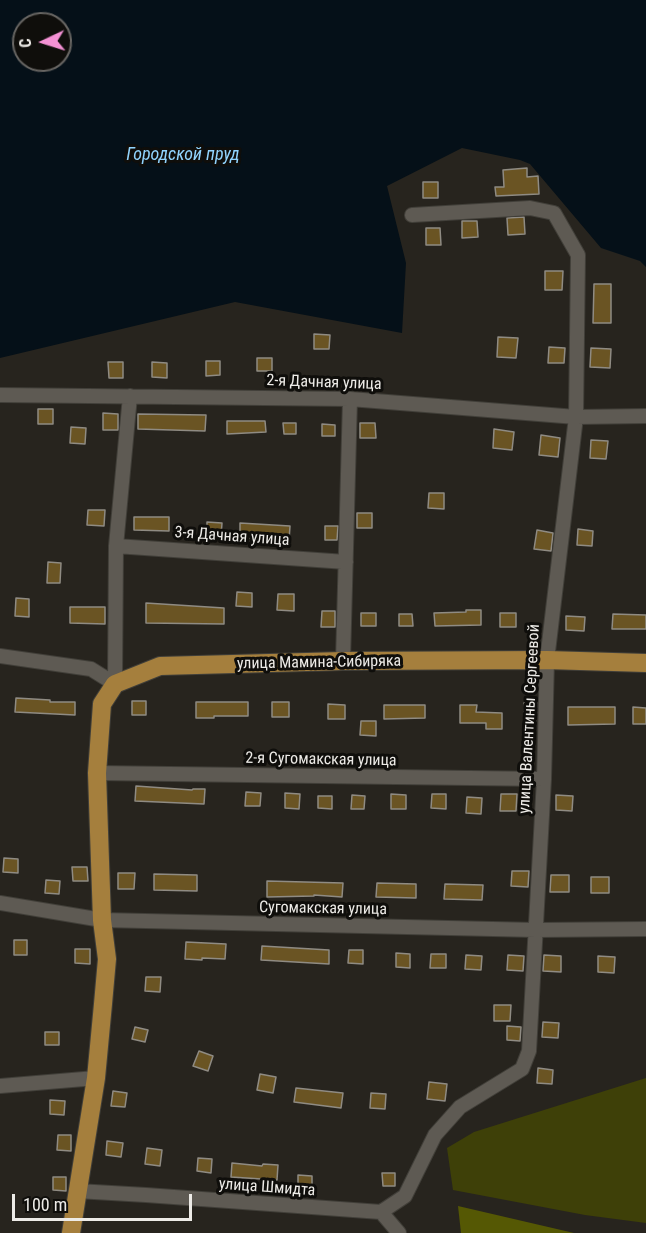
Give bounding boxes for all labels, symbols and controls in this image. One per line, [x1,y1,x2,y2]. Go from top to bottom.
north arrow [12,12,72,72]
text: С [16,38,35,48]
water label: Городской пруд [126,144,240,166]
street label: 2-я Дачная улица [266,371,382,395]
street label: 3-я Дачная улица [174,523,290,551]
street label: улица Валентины Сергеевой [515,624,545,814]
street label: улица Мамина-Сибиряка [237,652,401,674]
street label: 2-я Сугомакская улица [245,749,397,771]
street label: Сугомакская улица [259,898,387,920]
street label: улица Шмидта [218,1175,316,1201]
scale bar [15,1182,195,1220]
text: 100 m [23,1194,67,1215]

